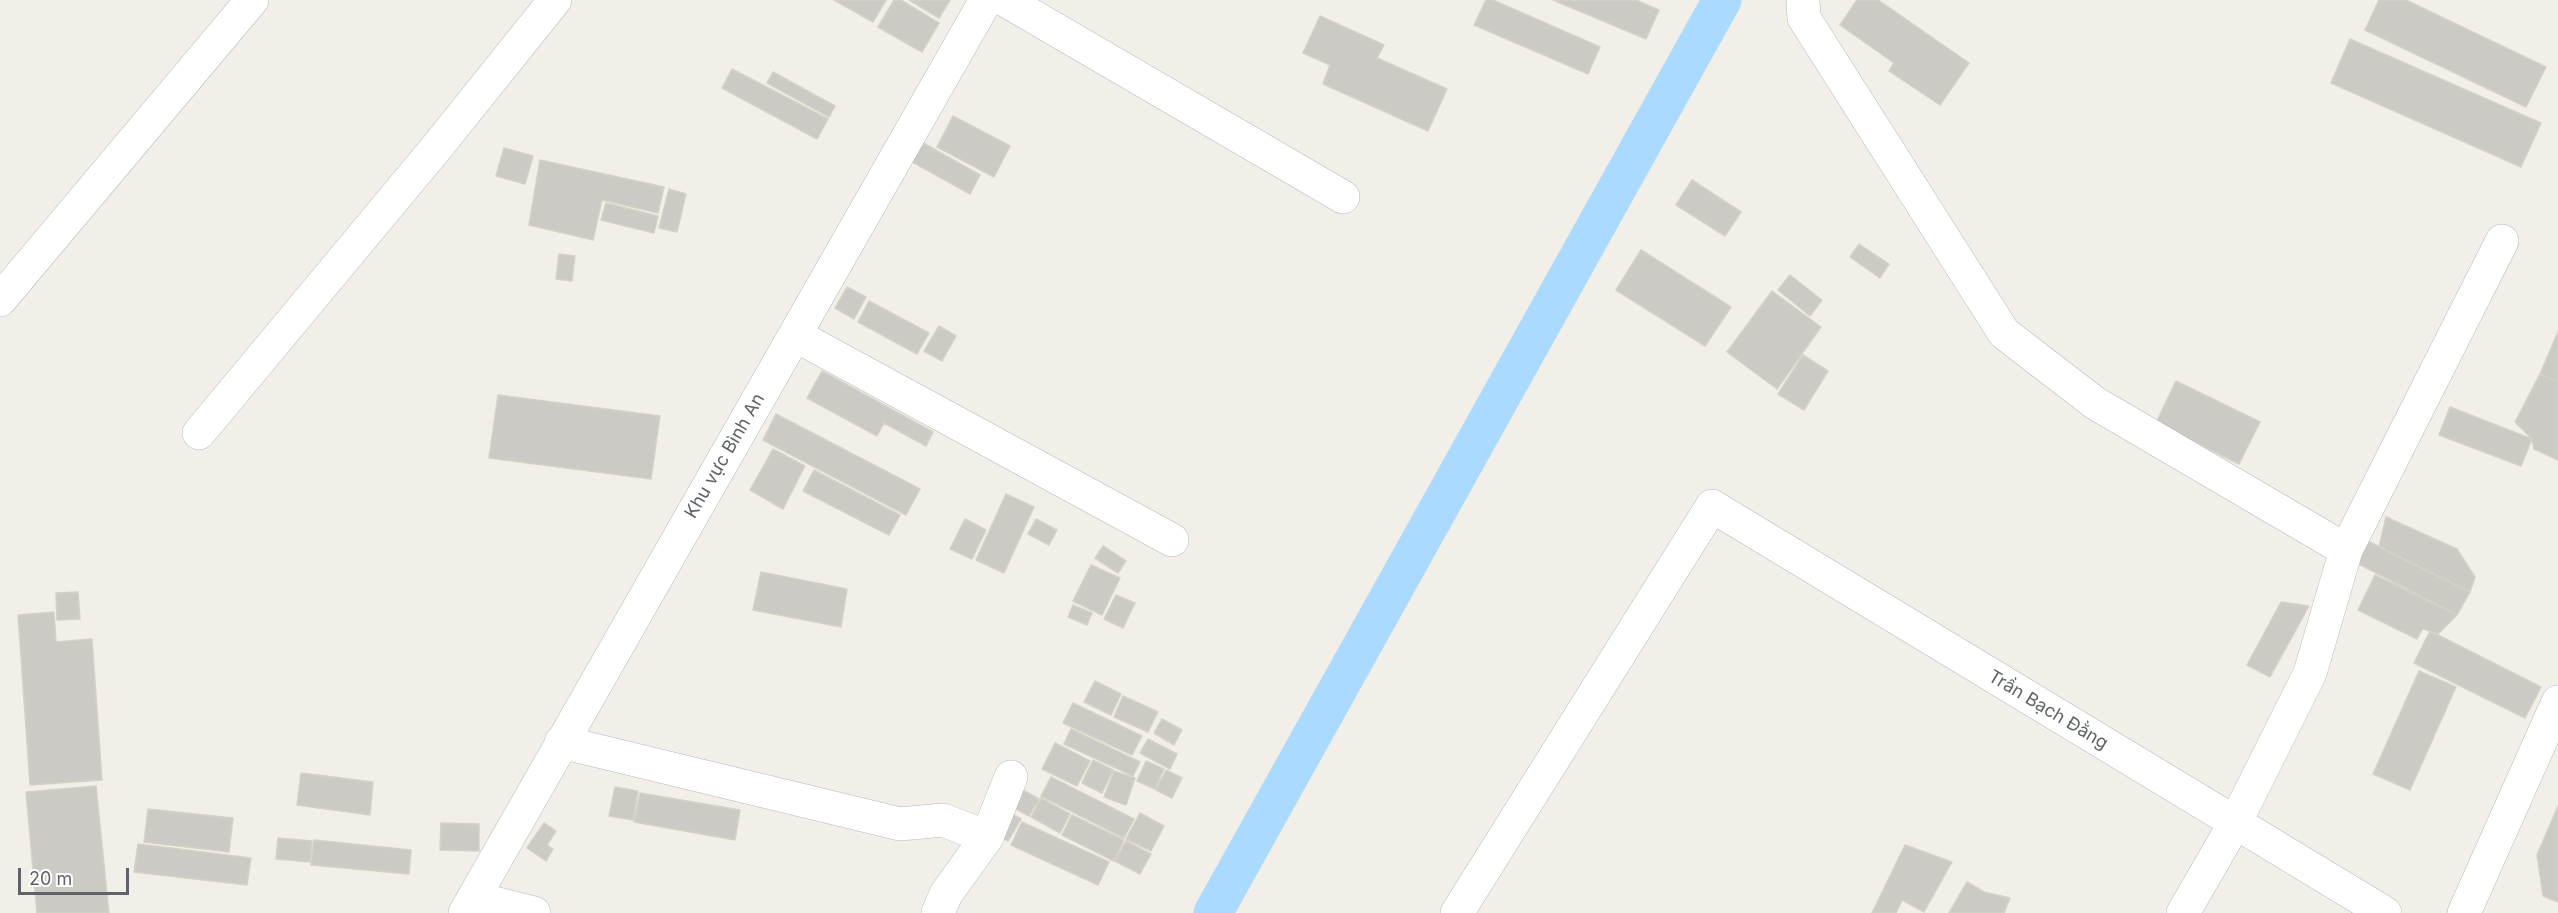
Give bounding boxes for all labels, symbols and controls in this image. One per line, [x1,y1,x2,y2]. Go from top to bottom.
street label: Khu vực Bình An [680,390,770,522]
street label: Trần Bạch Đằng [1984,666,2112,754]
scale bar [21,856,132,894]
text: 20 m [29,868,72,889]

